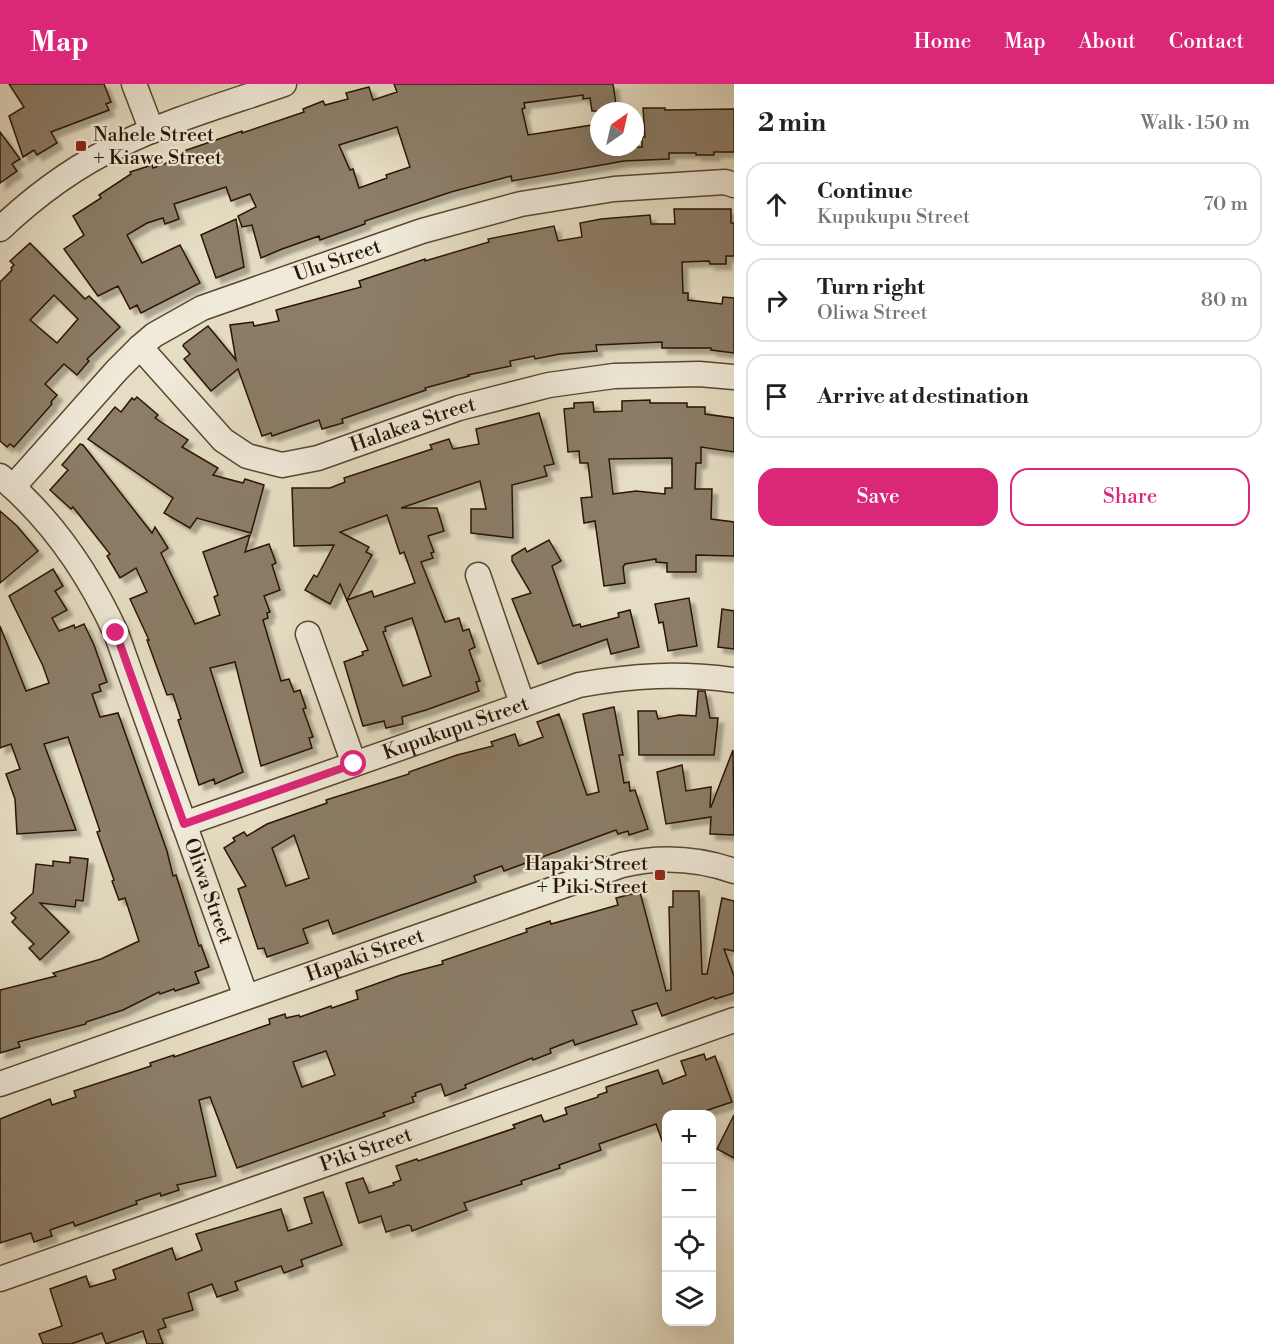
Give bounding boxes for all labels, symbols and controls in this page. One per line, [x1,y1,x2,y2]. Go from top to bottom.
text: Map [30,25,89,60]
text: Home [914,29,971,55]
text: Map [1004,29,1046,55]
text: About [1079,29,1136,55]
text: Contact [1169,29,1244,55]
north arrow [590,102,644,156]
text: 2 min [758,107,826,139]
text: Walk · 150 m [1141,111,1250,136]
place label: Nahele Street + Kiawe Street [93,123,222,171]
marker: Nahele Street + Kiawe Street [74,139,88,153]
text: Continue [817,178,913,205]
icon: ahead [760,188,793,221]
text: 70 m [1204,192,1248,217]
text: Kupukupu Street [817,205,970,230]
street label: Ulu Street [290,234,384,287]
text: Turn right [817,274,925,301]
icon: right [760,284,793,317]
text: 80 m [1201,288,1248,313]
text: Oliwa Street [817,301,928,326]
icon: arrive [760,380,793,413]
text: Arrive at destination [817,383,1029,410]
street label: Halakea Street [347,392,478,458]
button: Save [758,468,998,526]
button: Share [1010,468,1250,526]
route end [102,619,128,645]
street label: Kupukupu Street [379,691,532,766]
route start [340,750,366,776]
street label: Oliwa Street [178,835,239,947]
place label: Hapaki Street + Piki Street [525,852,648,900]
marker: Hapaki Street + Piki Street [653,868,667,882]
street label: Hapaki Street [303,923,427,988]
map controls [662,1110,716,1326]
button: + [662,1110,716,1164]
street label: Piki Street [317,1122,415,1178]
button: − [662,1164,716,1218]
button: locate [662,1218,716,1272]
button: layers [662,1272,716,1326]

